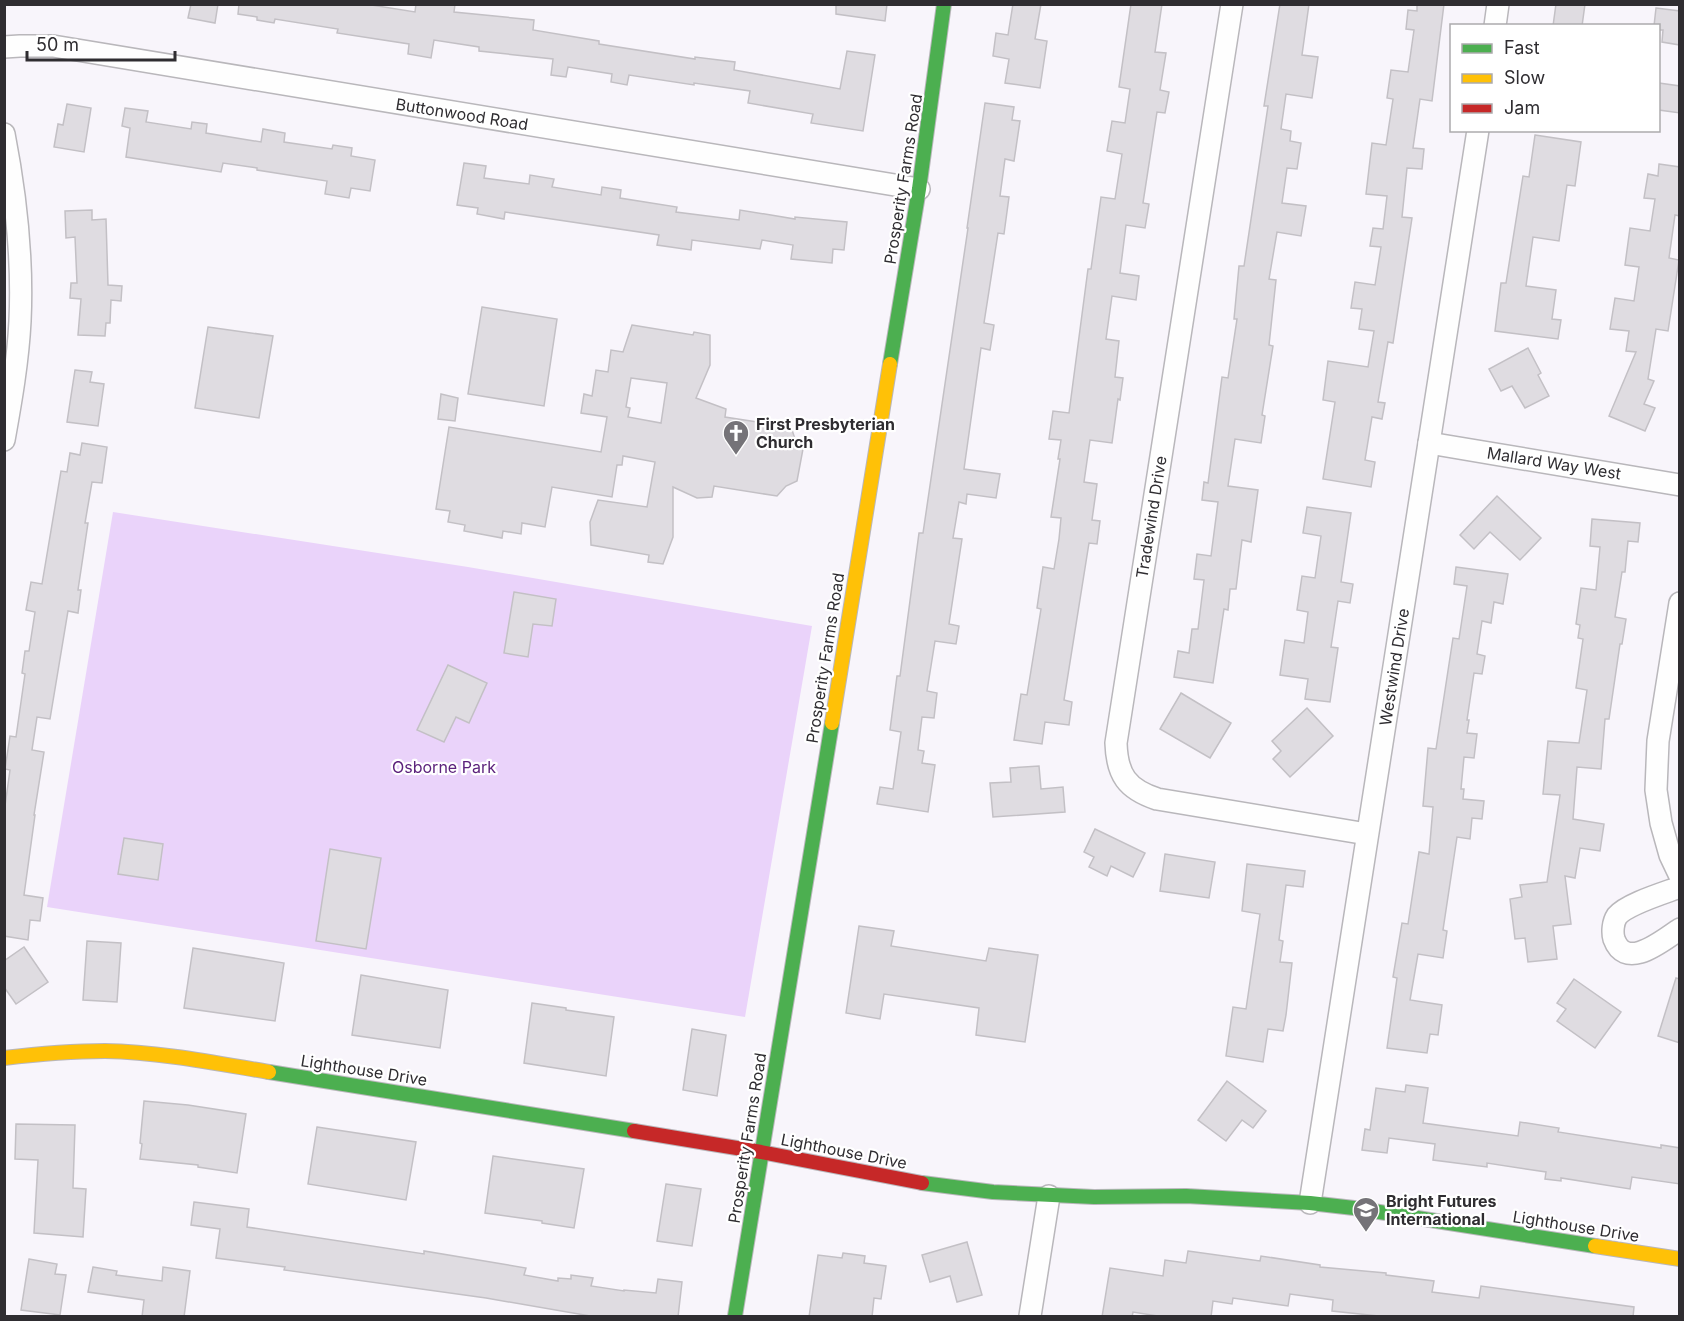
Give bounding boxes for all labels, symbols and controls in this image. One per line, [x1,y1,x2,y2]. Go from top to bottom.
scale bar [27,24,176,62]
legend [1450,24,1660,132]
text: 50 m [36,34,79,55]
text: Fast [1504,37,1540,58]
text: Slow [1504,67,1545,88]
street label: Prosperity Farms Road [880,92,926,266]
street label: Buttonwood Road [394,94,530,134]
text: Jam [1504,97,1540,118]
place label: First Presbyterian Church [756,414,895,452]
church icon: First Presbyterian Church [721,418,751,456]
street label: Mallard Way West [1486,443,1622,483]
street label: Tradewind Drive [1131,454,1171,580]
street label: Prosperity Farms Road [802,571,848,745]
street label: Westwind Drive [1375,607,1413,727]
park label: Osborne Park [392,757,496,777]
street label: Lighthouse Drive [299,1050,429,1090]
street label: Prosperity Farms Road [724,1051,770,1225]
street label: Lighthouse Drive [779,1129,909,1173]
place label: Bright Futures International [1386,1191,1497,1229]
school or university icon: Bright Futures International [1351,1195,1381,1233]
street label: Lighthouse Drive [1511,1206,1641,1246]

